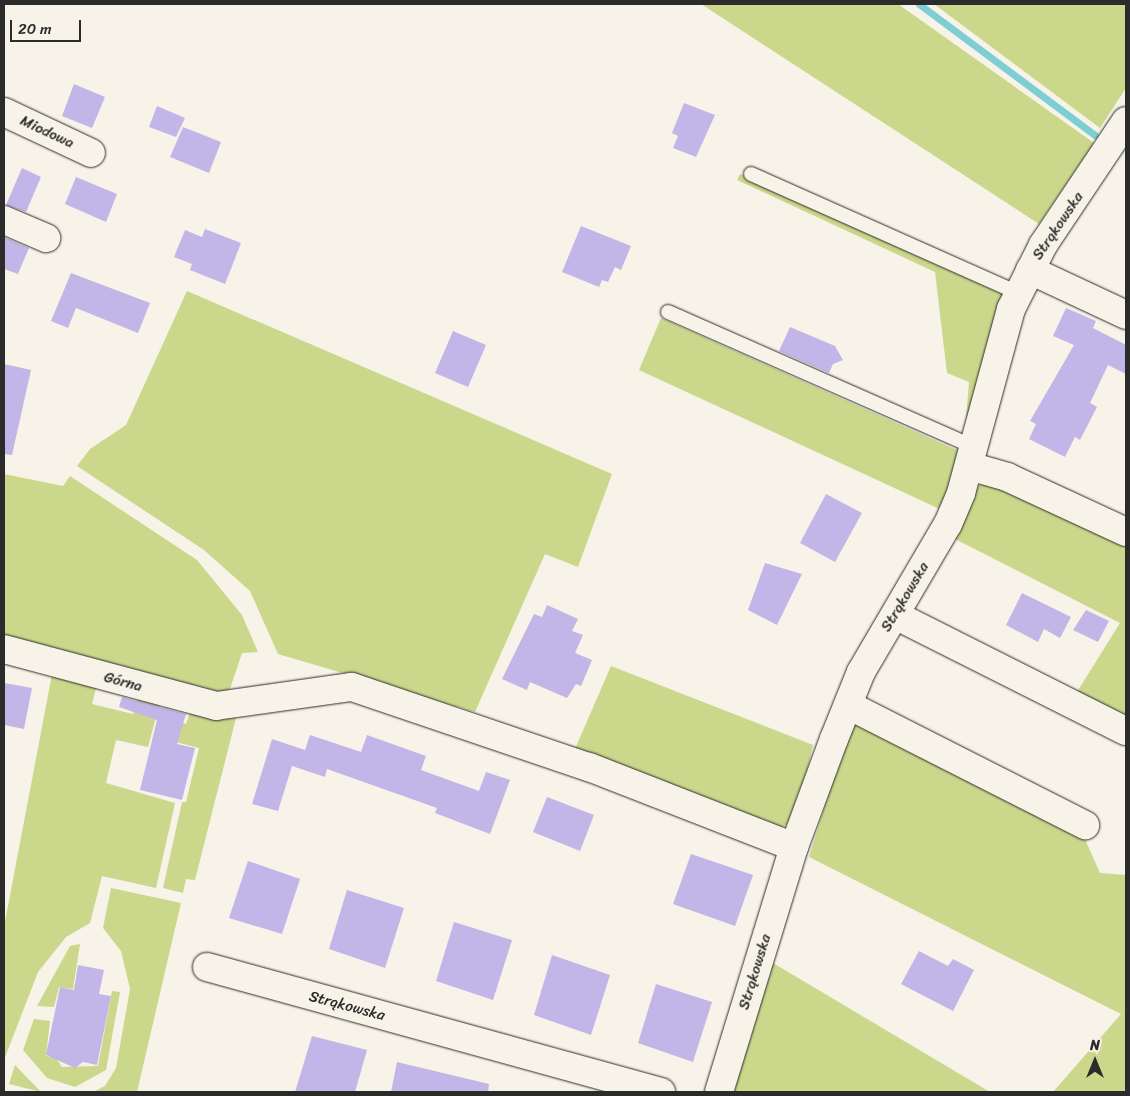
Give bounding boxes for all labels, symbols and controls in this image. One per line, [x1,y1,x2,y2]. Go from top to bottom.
scale bar [12,10,84,42]
text: 20 m [18,16,52,42]
street label: Miodowa [17,112,77,152]
street label: Strąkowska [1029,189,1087,263]
street label: Strąkowska [877,559,933,635]
street label: Górna [102,668,144,696]
street label: Strąkowska [735,932,775,1012]
street label: Strąkowska [307,987,387,1025]
text: N [1090,1033,1100,1058]
north arrow [1070,1036,1120,1086]

